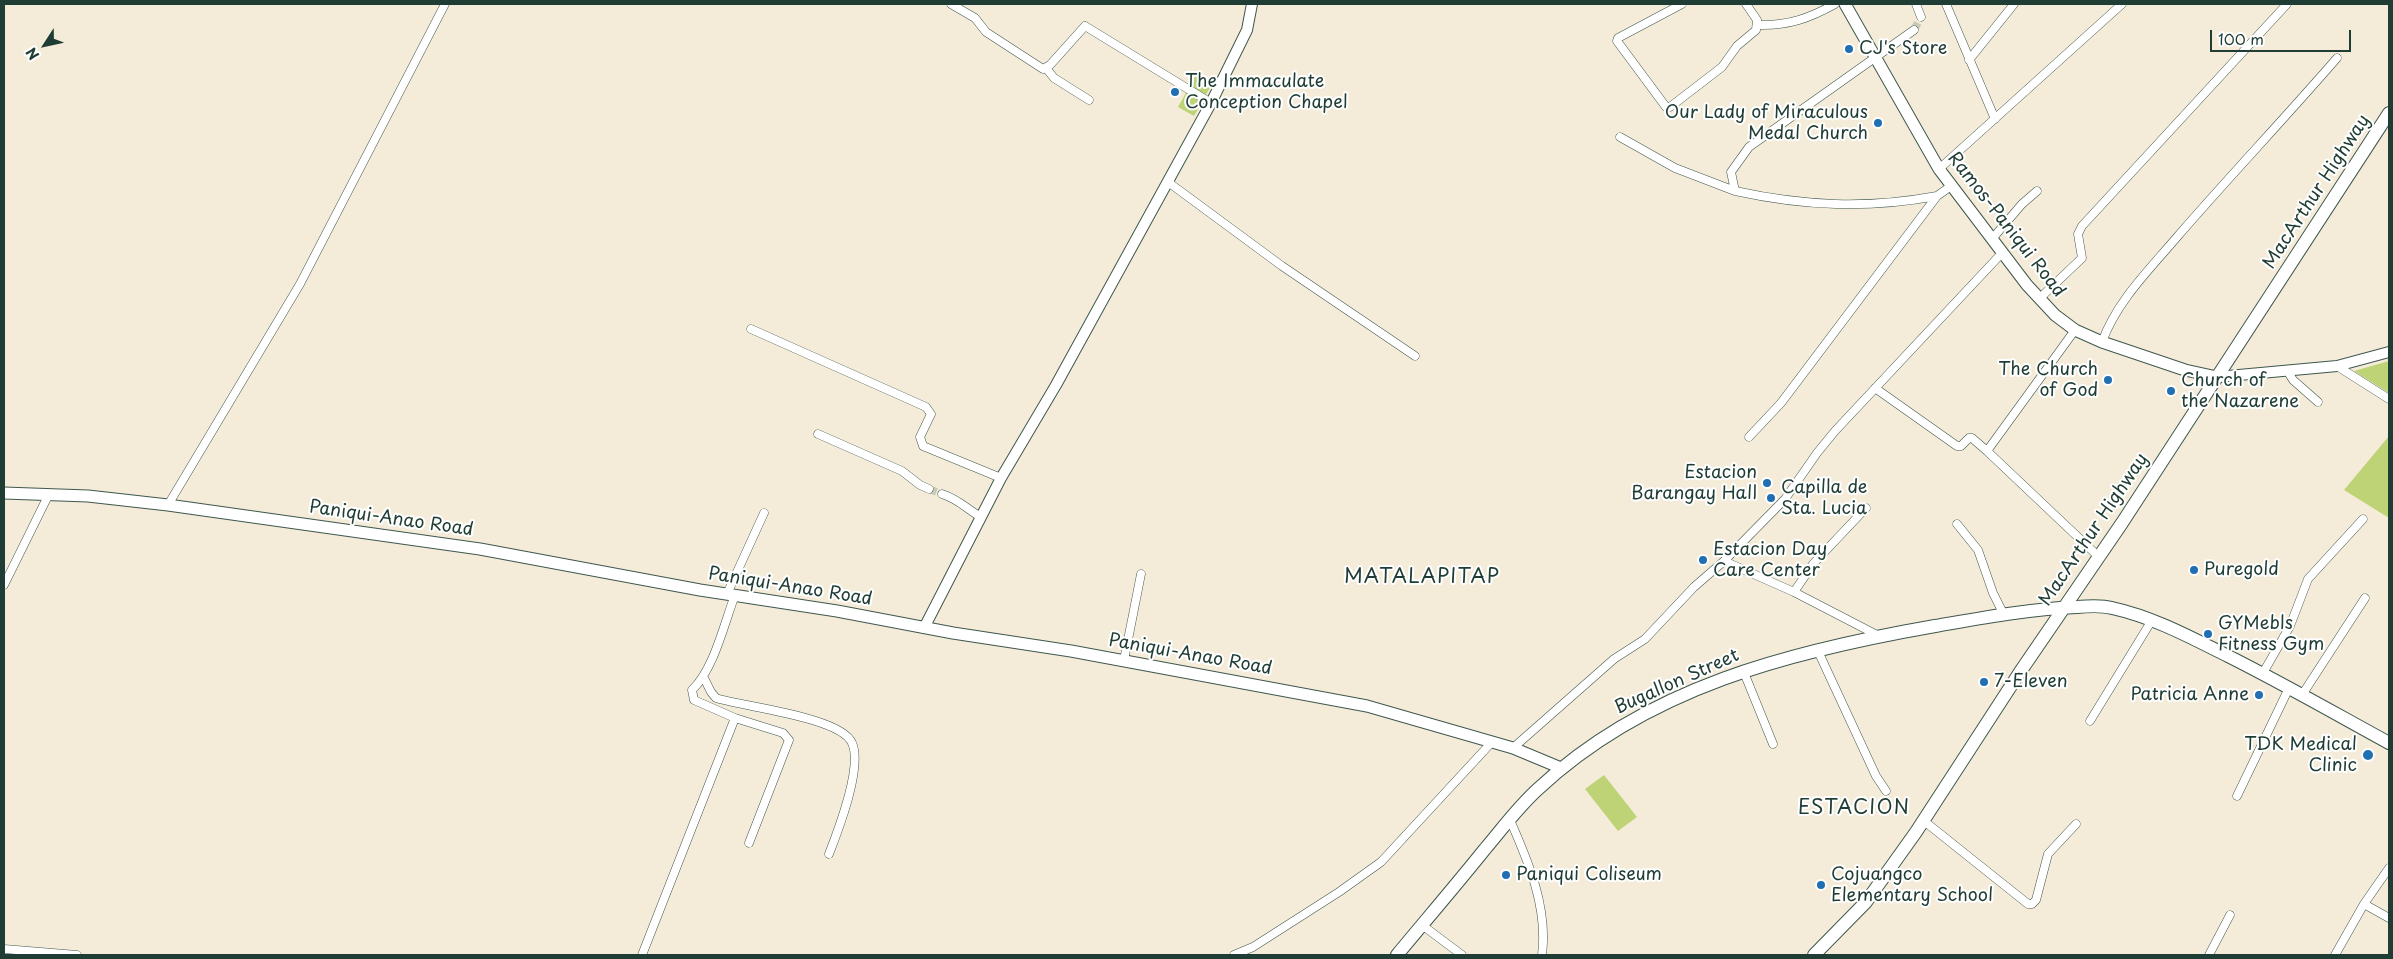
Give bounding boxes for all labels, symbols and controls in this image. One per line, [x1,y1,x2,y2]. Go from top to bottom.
north arrow [20,20,70,70]
scale bar [2213,20,2354,52]
text: 100 m [2218,27,2264,50]
place label: CJ's Store [1859,38,1947,60]
text: N [21,43,44,64]
marker: CJ's Store [1843,43,1855,55]
place label: The Immaculate Conception Chapel [1185,71,1348,114]
marker: The Immaculate Conception Chapel [1169,86,1181,98]
place label: Our Lady of Miraculous Medal Church [1665,102,1868,144]
street label: MacArthur Highway [2259,111,2375,273]
marker: Our Lady of Miraculous Medal Church [1872,117,1884,129]
street label: Ramos-Paniqui Road [1943,148,2069,302]
place label: The Church of God [1998,359,2098,402]
place label: Church of the Nazarene [2181,370,2299,412]
marker: The Church of God [2102,374,2114,386]
marker: Church of the Nazarene [2165,385,2177,397]
street label: MacArthur Highway [2035,450,2153,610]
place label: Estacion Barangay Hall [1631,462,1757,504]
marker: Estacion Barangay Hall [1761,477,1773,489]
place label: Capilla de Sta. Lucia [1781,477,1867,520]
marker: Capilla de Sta. Lucia [1765,492,1777,504]
street label: Paniqui-Anao Road [307,497,475,541]
place label: Estacion Day Care Center [1713,539,1827,582]
marker: Estacion Day Care Center [1697,554,1709,566]
place label: Puregold [2204,559,2279,581]
street label: Paniqui-Anao Road [706,563,874,611]
marker: Puregold [2188,564,2200,576]
district label: MATALAPITAP [1342,565,1502,589]
place label: GYMebls Fitness Gym [2218,613,2324,656]
marker: GYMebls Fitness Gym [2202,628,2214,640]
street label: Paniqui-Anao Road [1106,630,1274,680]
street label: Bugallon Street [1611,645,1743,719]
place label: 7-Eleven [1994,671,2068,693]
marker: 7-Eleven [1978,676,1990,688]
place label: Patricia Anne [2131,684,2249,706]
marker: Patricia Anne [2253,689,2265,701]
place label: TDK Medical Clinic [2244,734,2357,776]
marker: TDK Medical Clinic [2361,748,2375,762]
district label: ESTACION [1797,796,1911,820]
place label: Paniqui Coliseum [1516,864,1662,886]
place label: Cojuangco Elementary School [1831,864,1993,906]
marker: Paniqui Coliseum [1500,869,1512,881]
marker: Cojuangco Elementary School [1815,879,1827,891]

